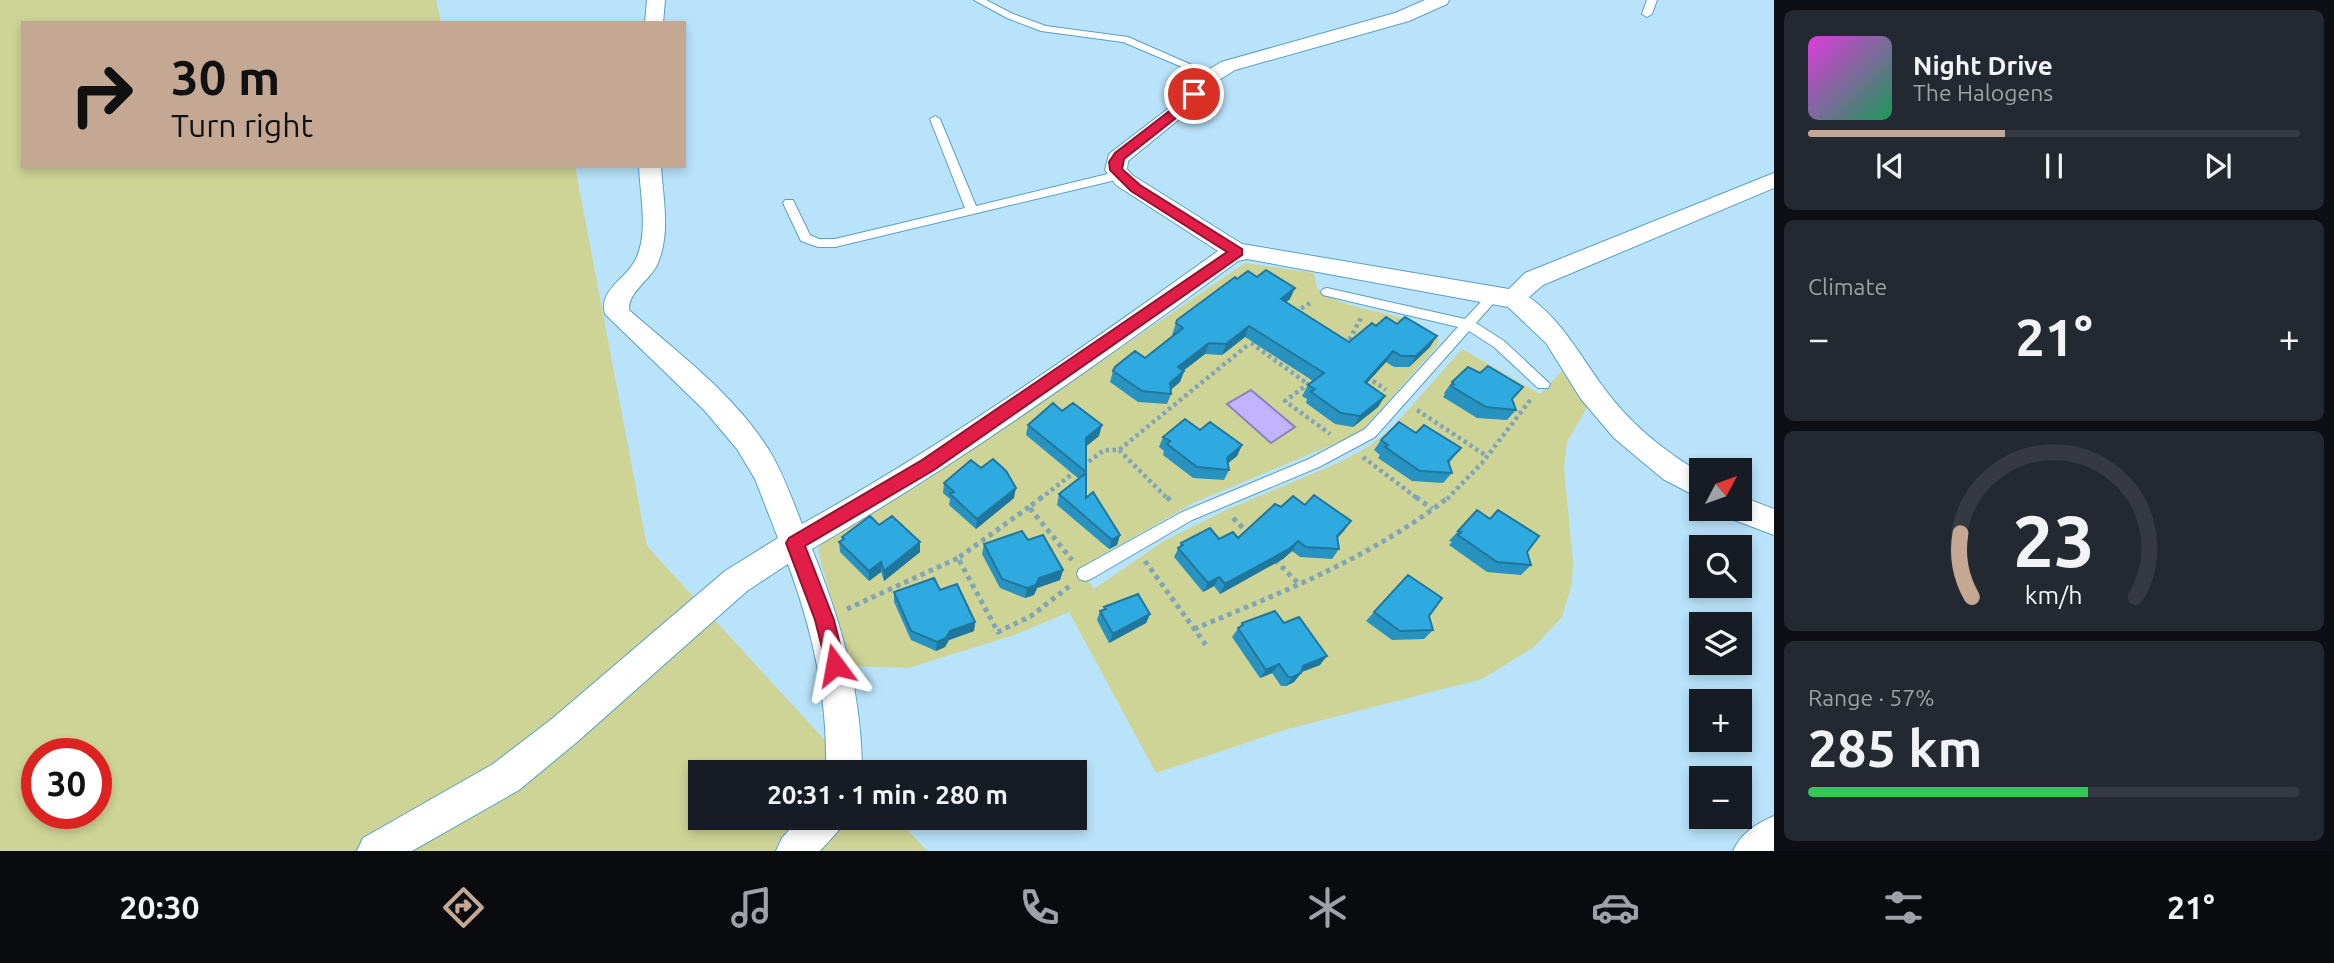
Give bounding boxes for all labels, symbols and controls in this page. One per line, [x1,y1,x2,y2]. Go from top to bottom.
icon: right [56,49,147,140]
text: 30 m [171,49,280,104]
text: Night Drive [1913,51,2053,80]
pin [1164,64,1224,124]
icon: arrive [1175,75,1213,113]
text: The Halogens [1913,80,2053,105]
text: Turn right [171,107,313,143]
icon: previous [1871,147,1909,185]
icon: pause [2035,147,2073,185]
icon: next [2199,147,2237,185]
text: Climate [1808,274,1887,299]
text: 21° [2015,308,2093,366]
text: − [1808,317,1829,359]
text: + [2279,317,2300,359]
north arrow [1689,458,1752,522]
map controls [1689,458,1752,829]
text: 23 [2013,499,2095,581]
button: search [1689,535,1752,598]
text: km/h [2025,580,2083,608]
button: layers [1689,612,1752,675]
position arrow [798,628,872,702]
text: Range · 57% [1808,685,1935,710]
button: + [1689,689,1752,752]
text: 285 km [1808,719,1982,777]
speed limit sign: 30 [21,738,112,829]
button: − [1689,766,1752,829]
text: 20:31 · 1 min · 280 m [767,780,1008,809]
icon: directions [439,883,488,932]
icon: music [727,883,776,932]
icon: phone [1015,883,1064,932]
icon: climate [1303,883,1352,932]
icon: car [1591,883,1640,932]
icon: filters [1879,883,1928,932]
text: 20:30 [120,889,200,925]
text: 21° [2167,889,2214,925]

